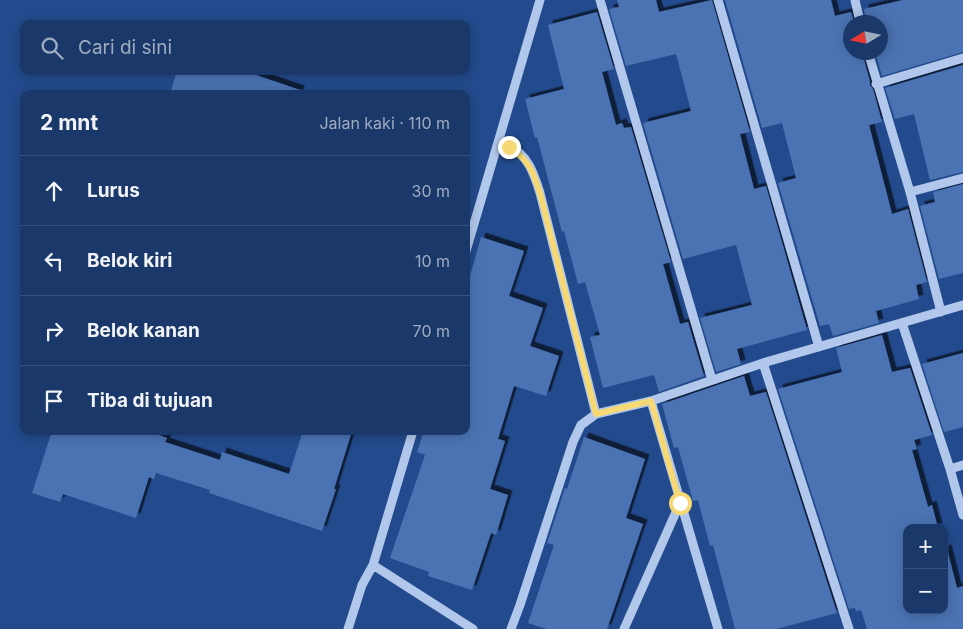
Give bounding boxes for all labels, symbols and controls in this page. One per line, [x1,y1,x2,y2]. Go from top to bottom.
north arrow [843,15,888,60]
search box [20,20,470,75]
icon: search [38,34,66,62]
text: Cari di sini [78,36,172,59]
text: 2 mnt [40,110,98,135]
text: Jalan kaki · 110 m [319,113,450,133]
route end [498,136,521,159]
icon: ahead [40,177,68,205]
text: Lurus [87,179,140,202]
text: 30 m [412,181,450,201]
icon: left [40,247,68,275]
text: Belok kiri [87,249,172,272]
text: 10 m [415,251,450,271]
icon: right [40,317,68,345]
text: Belok kanan [87,319,200,342]
text: 70 m [413,321,450,341]
icon: arrive [40,387,68,415]
text: Tiba di tujuan [87,389,213,412]
route start [669,492,692,515]
map controls [903,524,948,614]
button: + [903,524,948,569]
button: − [903,569,948,614]

